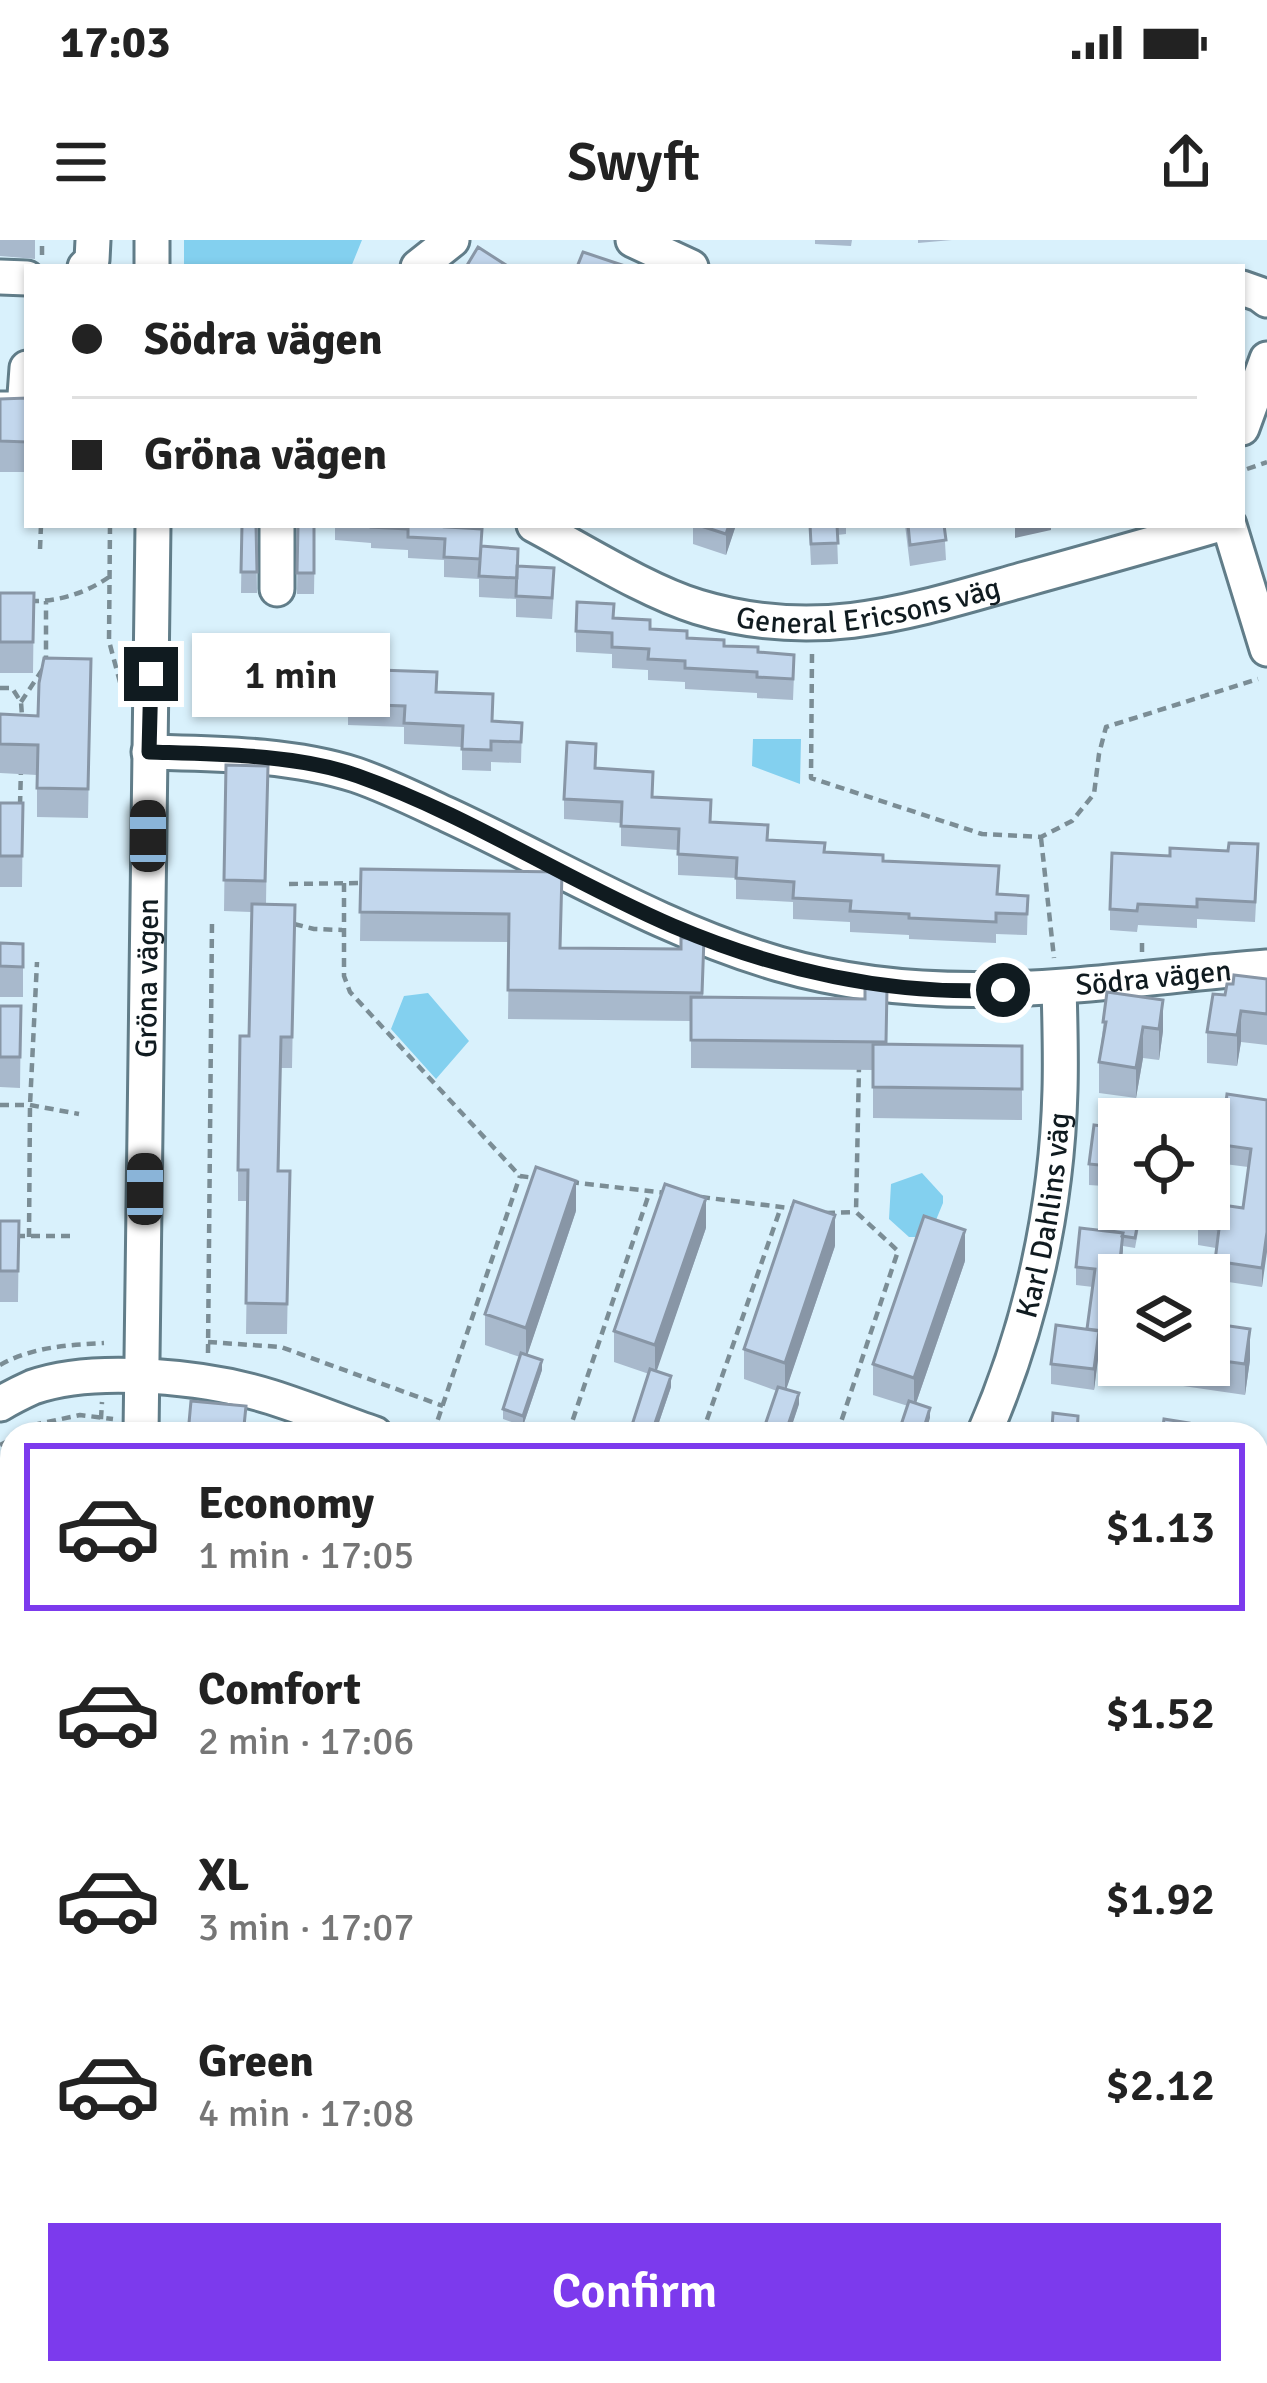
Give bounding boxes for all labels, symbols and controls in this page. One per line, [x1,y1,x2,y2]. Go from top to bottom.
text: 17:03 [60,15,170,70]
icon: menu [48,129,114,195]
text: Swyft [567,129,700,196]
icon: share [1153,129,1219,195]
text: Södra vägen [144,312,383,367]
text: Gröna vägen [144,427,387,482]
street label: General Ericsons väg [733,569,1004,642]
callout: 1 min [193,632,391,716]
route end [124,647,178,701]
text: 1 min [244,651,338,699]
car [130,800,166,872]
street label: Gröna vägen [127,898,167,1058]
street label: Södra vägen [1074,952,1233,1003]
route start [976,963,1030,1017]
map controls [1098,1098,1230,1386]
button: locate [1098,1098,1230,1230]
street label: Karl Dahlins väg [1008,1111,1078,1322]
car [127,1153,163,1225]
button: layers [1098,1254,1230,1386]
icon: car [54,1473,162,1581]
text: Economy [198,1476,374,1531]
text: $1.13 [1105,1500,1215,1555]
text: 1 min · 17:05 [198,1531,414,1579]
icon: car [54,1659,162,1767]
text: Comfort [198,1662,361,1717]
text: $1.52 [1105,1686,1215,1741]
text: 2 min · 17:06 [198,1717,414,1765]
icon: car [54,1845,162,1953]
text: XL [198,1848,249,1903]
text: $1.92 [1105,1872,1215,1927]
text: 3 min · 17:07 [198,1903,414,1951]
icon: car [54,2031,162,2139]
text: Green [198,2034,314,2089]
text: $2.12 [1105,2058,1215,2113]
text: 4 min · 17:08 [198,2089,414,2137]
button: Confirm [48,2223,1221,2361]

